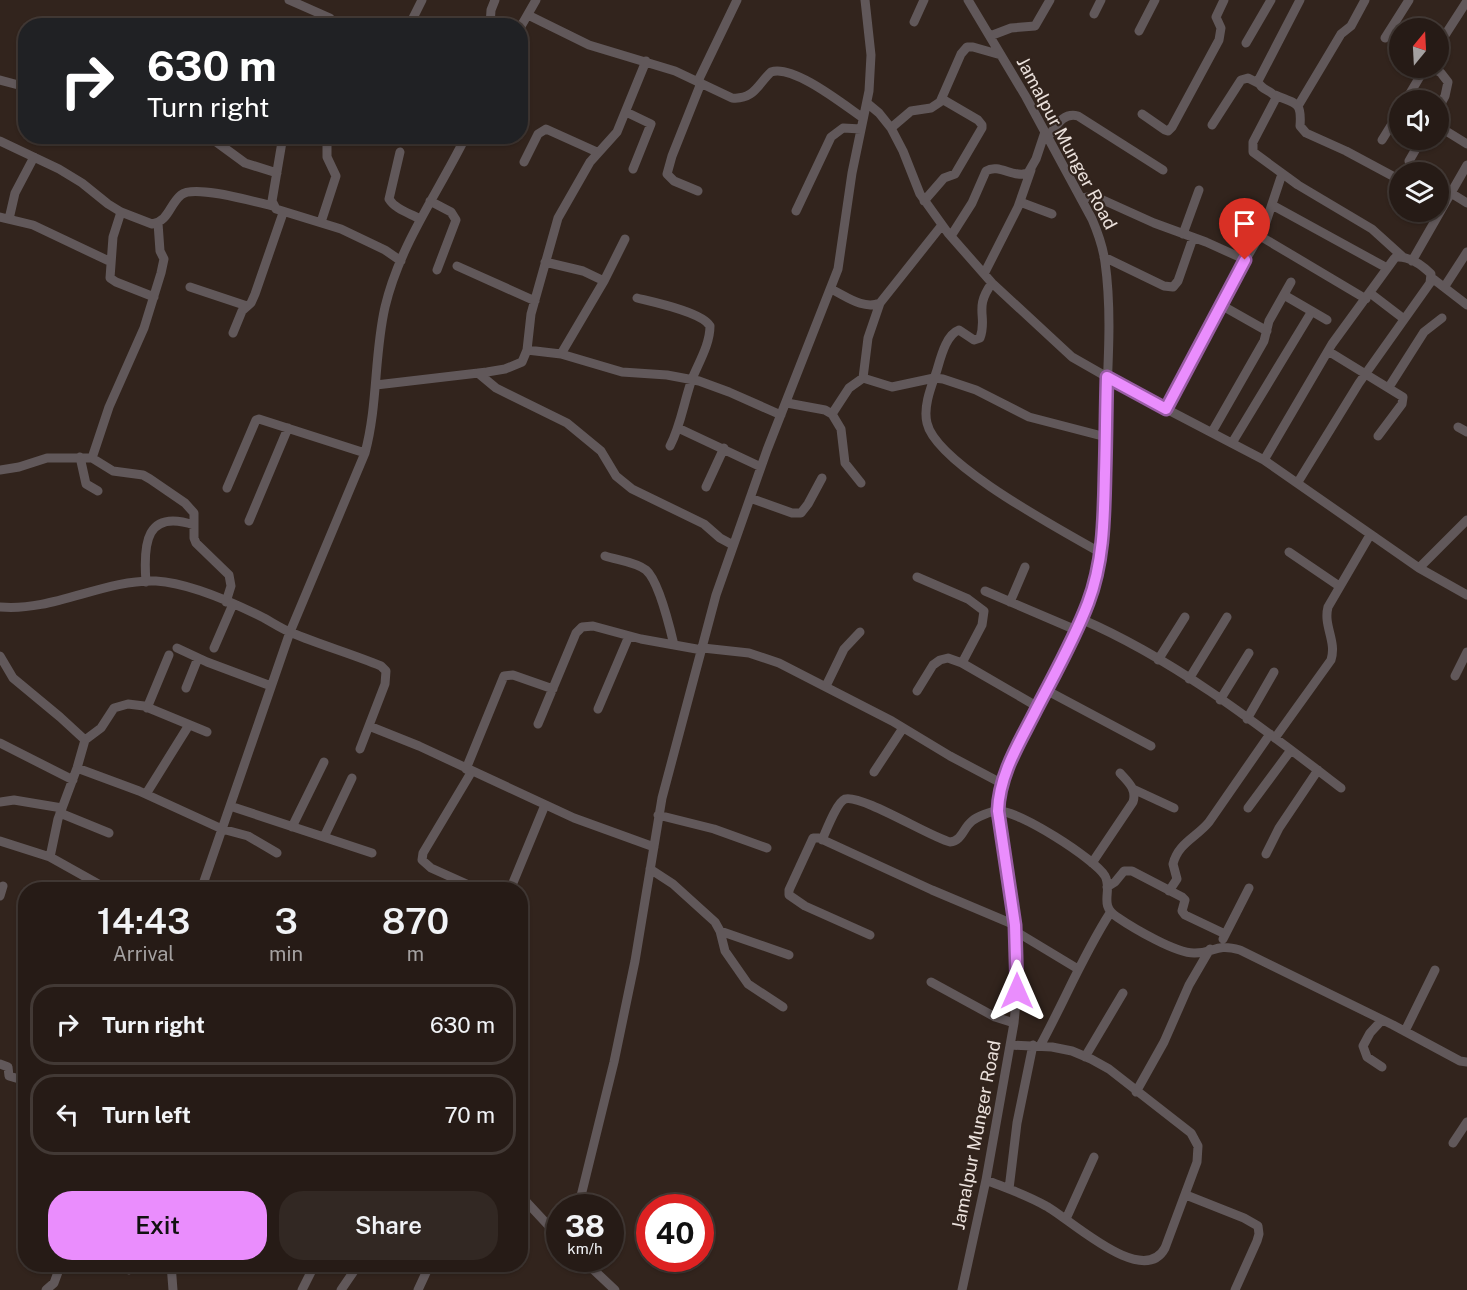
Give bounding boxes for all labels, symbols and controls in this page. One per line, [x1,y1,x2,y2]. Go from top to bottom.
north arrow [1389,18,1449,78]
map controls [1389,18,1449,222]
text: 630 m [147,41,277,90]
icon: right [48,42,126,120]
street label: Jamalpur Munger Road [1013,53,1121,233]
button: sound [1389,90,1449,150]
text: Turn right [147,91,270,123]
button: layers [1389,162,1449,222]
pin [1219,198,1270,260]
icon: arrive [1228,207,1261,240]
text: 14:43 [97,900,190,942]
text: 3 [274,900,298,942]
text: 870 [382,900,449,942]
text: Arrival [113,942,174,966]
text: min [269,942,303,966]
text: m [407,942,424,966]
position arrow [985,959,1049,1023]
icon: right [51,1008,84,1041]
text: Turn right [102,1012,205,1038]
text: 630 m [430,1012,495,1038]
street label: Jamalpur Munger Road [947,1039,1005,1231]
icon: left [51,1098,84,1131]
text: Turn left [102,1102,191,1128]
text: 70 m [444,1102,495,1128]
button: Exit [48,1191,267,1260]
button: Share [279,1191,498,1260]
speed limit sign: 40 [636,1194,714,1272]
text: 38 [565,1208,605,1244]
text: km/h [567,1240,603,1257]

